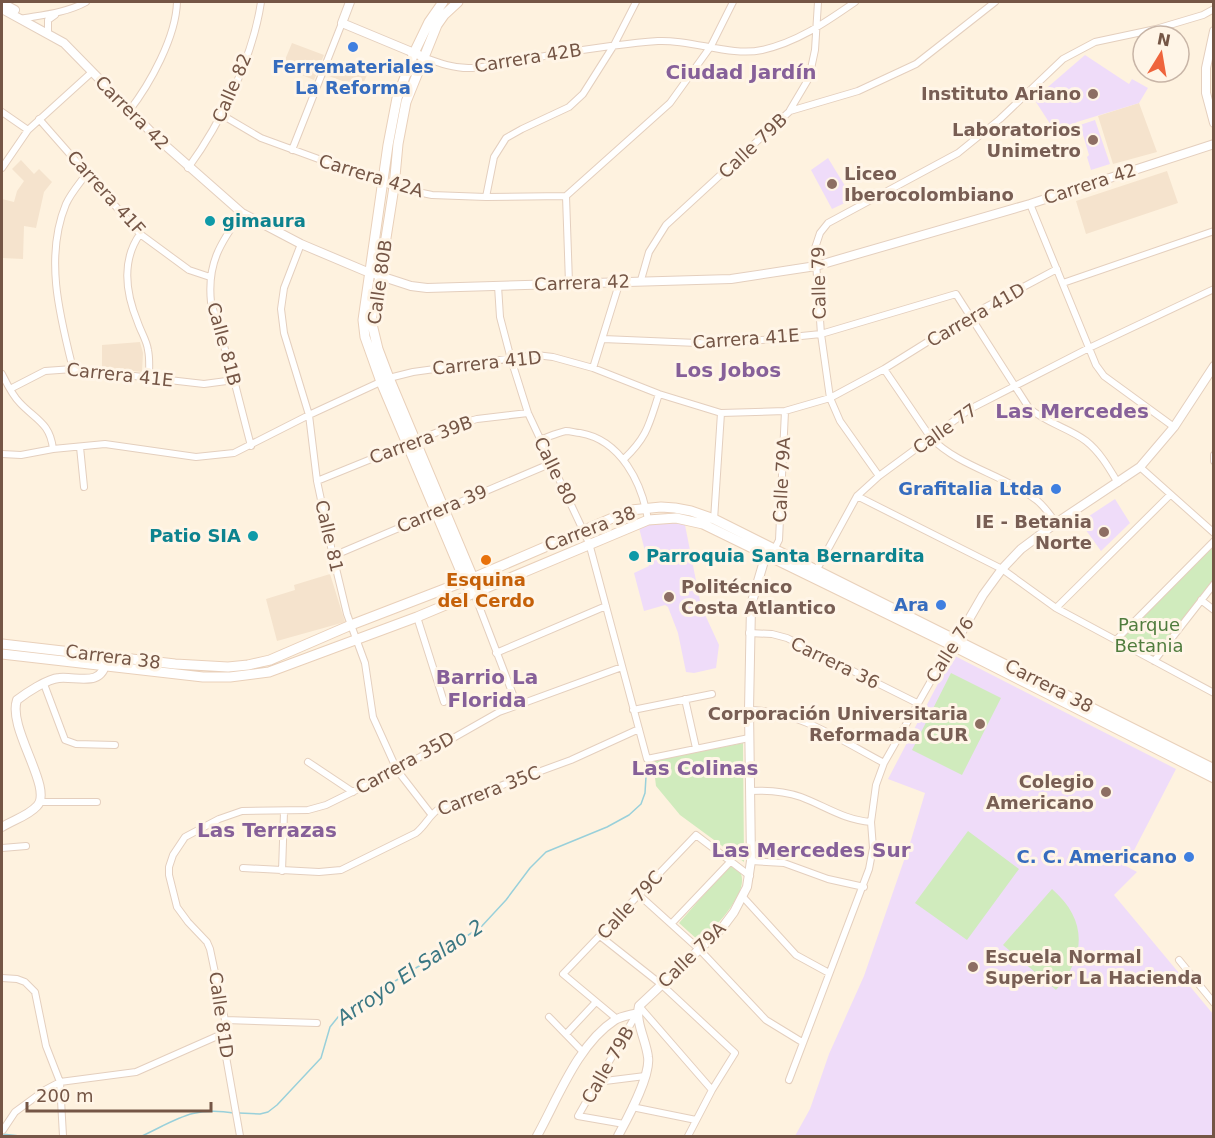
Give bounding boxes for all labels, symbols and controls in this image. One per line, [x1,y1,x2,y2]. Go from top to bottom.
north arrow [1131,24,1191,84]
text: N [1155,29,1172,50]
street label: Carrera 42B [473,39,583,76]
marker: Ferremateriales La Reforma [346,40,360,54]
street label: Calle 82 [208,50,256,126]
place label: Ferremateriales La Reforma [272,56,434,98]
district label: Ciudad Jardín [665,60,817,84]
street label: Carrera 42 [91,71,174,154]
place label: Instituto Ariano [921,83,1081,104]
marker: Instituto Ariano [1086,87,1100,101]
street label: Calle 79B [714,109,791,183]
place label: Laboratorios Unimetro [952,119,1081,161]
marker: Laboratorios Unimetro [1086,133,1100,147]
street label: Carrera 41F [63,146,150,239]
street label: Carrera 42A [316,150,427,202]
street label: Carrera 42 [1041,159,1139,208]
place label: Liceo Iberocolombiano [844,163,1014,205]
marker: Liceo Iberocolombiano [825,177,839,191]
place label: gimaura [222,210,306,231]
marker: gimaura [203,214,217,228]
street label: Calle 80B [363,238,396,326]
street label: Calle 79 [807,246,830,320]
street label: Carrera 42 [534,270,630,295]
street label: Carrera 41D [923,278,1028,351]
street label: Calle 81B [203,300,246,388]
street label: Carrera 41E [692,324,800,353]
street label: Carrera 41D [431,346,543,379]
street label: Carrera 41E [66,358,174,391]
district label: Los Jobos [675,358,781,382]
street label: Calle 77 [909,399,981,458]
district label: Las Mercedes [995,399,1149,423]
street label: Carrera 39B [366,411,475,468]
street label: Calle 80 [530,433,581,508]
street label: Calle 79A [769,436,794,523]
place label: Grafitalia Ltda [898,478,1044,499]
street label: Carrera 39 [394,480,490,537]
marker: Grafitalia Ltda [1049,482,1063,496]
street label: Calle 81 [311,498,348,574]
street label: Carrera 38 [541,502,638,556]
place label: IE - Betania Norte [975,511,1092,553]
place label: Patio SIA [149,525,241,546]
marker: IE - Betania Norte [1097,525,1111,539]
marker: Patio SIA [246,529,260,543]
place label: Parroquia Santa Bernardita [646,545,925,566]
marker: Parroquia Santa Bernardita [627,549,641,563]
marker: Esquina del Cerdo [479,553,493,567]
place label: Esquina del Cerdo [437,569,535,611]
place label: Politécnico Costa Atlantico [681,576,836,618]
marker: Politécnico Costa Atlantico [662,590,676,604]
place label: Ara [894,594,929,615]
marker: Ara [934,598,948,612]
street label: Calle 76 [921,613,978,686]
park label: Parque Betania [1115,614,1183,656]
street label: Carrera 36 [788,632,883,693]
street label: Carrera 38 [64,640,162,673]
street label: Carrera 38 [1002,654,1097,717]
district label: Barrio La Florida [436,665,538,712]
place label: Corporación Universitaria Reformada CUR [708,703,968,745]
marker: Corporación Universitaria Reformada CUR [973,717,987,731]
street label: Carrera 35D [352,727,458,798]
district label: Las Colinas [632,756,758,780]
street label: Carrera 35C [434,761,543,820]
place label: Colegio Americano [986,771,1094,813]
marker: Colegio Americano [1099,785,1113,799]
district label: Las Terrazas [197,818,337,842]
district label: Las Mercedes Sur [711,838,911,862]
place label: C. C. Americano [1016,846,1177,867]
marker: C. C. Americano [1182,850,1196,864]
street label: Calle 79C [593,866,667,943]
water label: Arroyo El Salao 2 [331,914,488,1031]
street label: Calle 79A [654,917,730,992]
place label: Escuela Normal Superior La Hacienda [985,946,1202,988]
marker: Escuela Normal Superior La Hacienda [966,960,980,974]
street label: Calle 81D [205,970,238,1060]
street label: Calle 79B [577,1022,638,1107]
scale bar [27,1075,212,1113]
text: 200 m [36,1085,94,1106]

